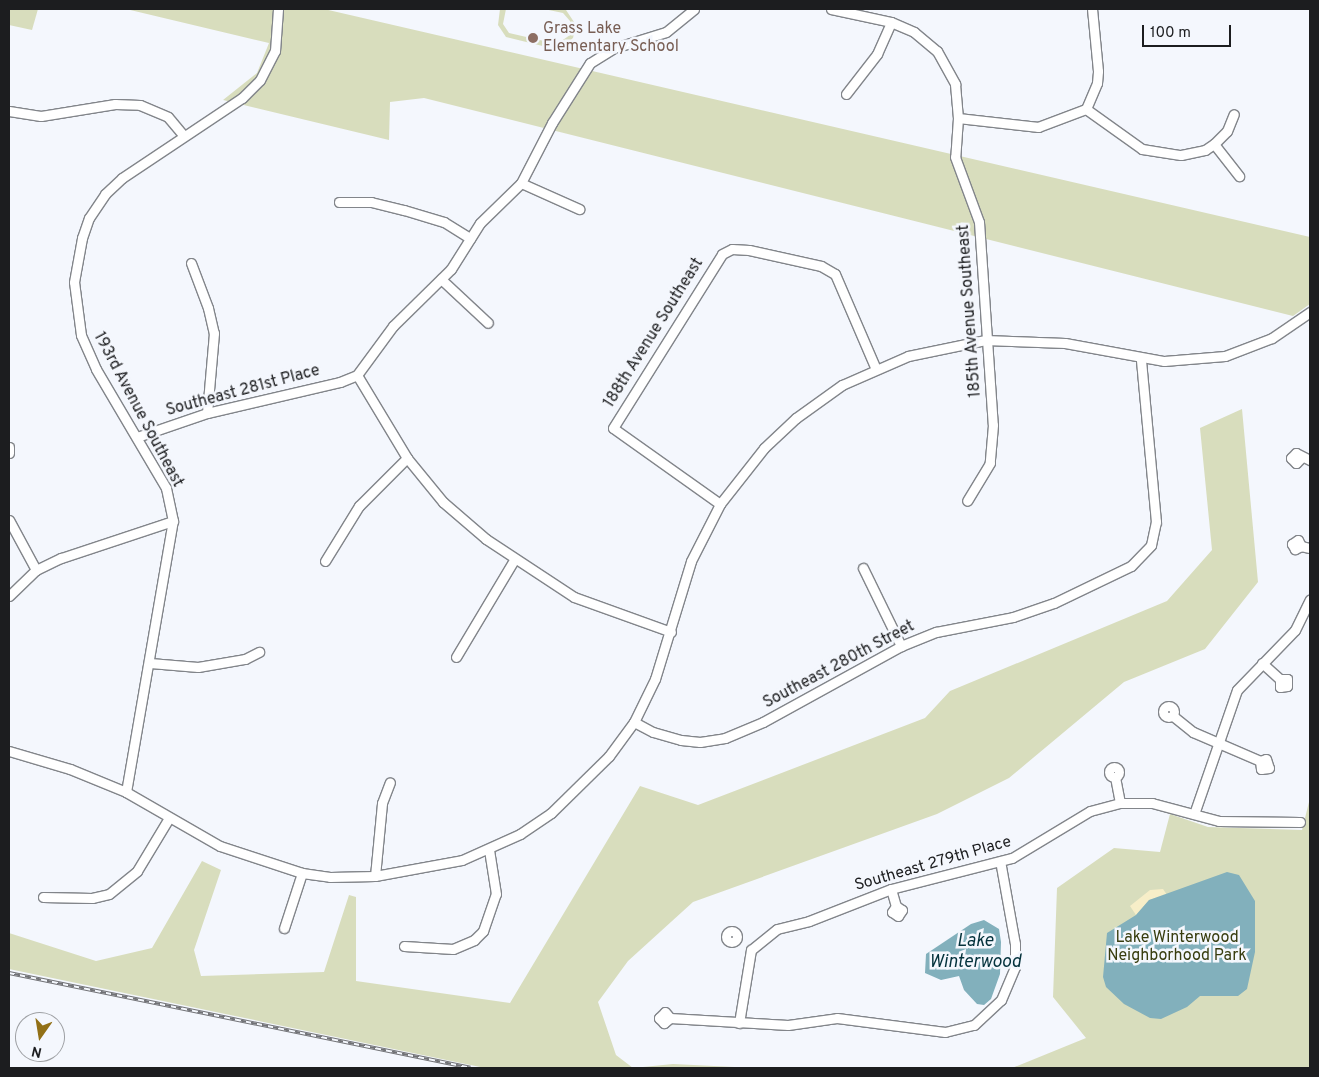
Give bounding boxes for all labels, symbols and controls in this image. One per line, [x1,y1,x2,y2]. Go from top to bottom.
scale bar [1144,15,1233,47]
place label: Grass Lake Elementary School [543,19,679,57]
text: 100 m [1150,24,1191,43]
marker: Grass Lake Elementary School [527,32,539,44]
street label: 185th Avenue Southeast [954,224,986,398]
street label: 188th Avenue Southeast [600,254,708,412]
street label: 193rd Avenue Southeast [89,329,187,491]
street label: Southeast 281st Place [164,361,322,421]
street label: Southeast 280th Street [760,617,918,713]
street label: Southeast 279th Place [852,832,1014,896]
park label: Lake Winterwood Neighborhood Park [1107,928,1247,966]
water label: Lake Winterwood [929,932,1021,974]
north arrow [15,1012,65,1062]
text: N [30,1042,44,1061]

